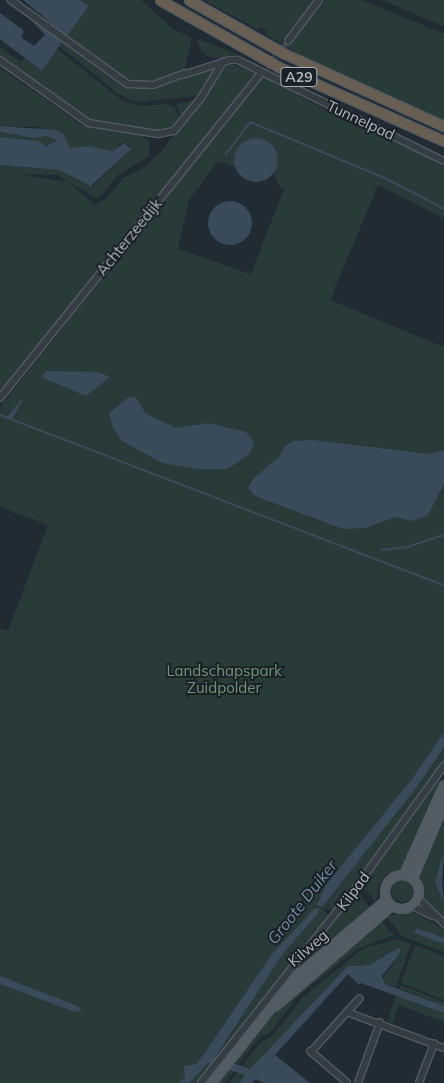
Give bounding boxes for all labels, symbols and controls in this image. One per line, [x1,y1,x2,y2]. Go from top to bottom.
road number: A29 [280,66,318,88]
street label: Tunnelpad [324,96,398,144]
street label: Achterzeedijk [92,195,166,279]
park label: Landschapspark Zuidpolder [166,661,282,696]
water label: Groote Duiker [263,856,341,948]
street label: Kilpad [333,868,373,914]
street label: Kilweg [284,926,332,970]

